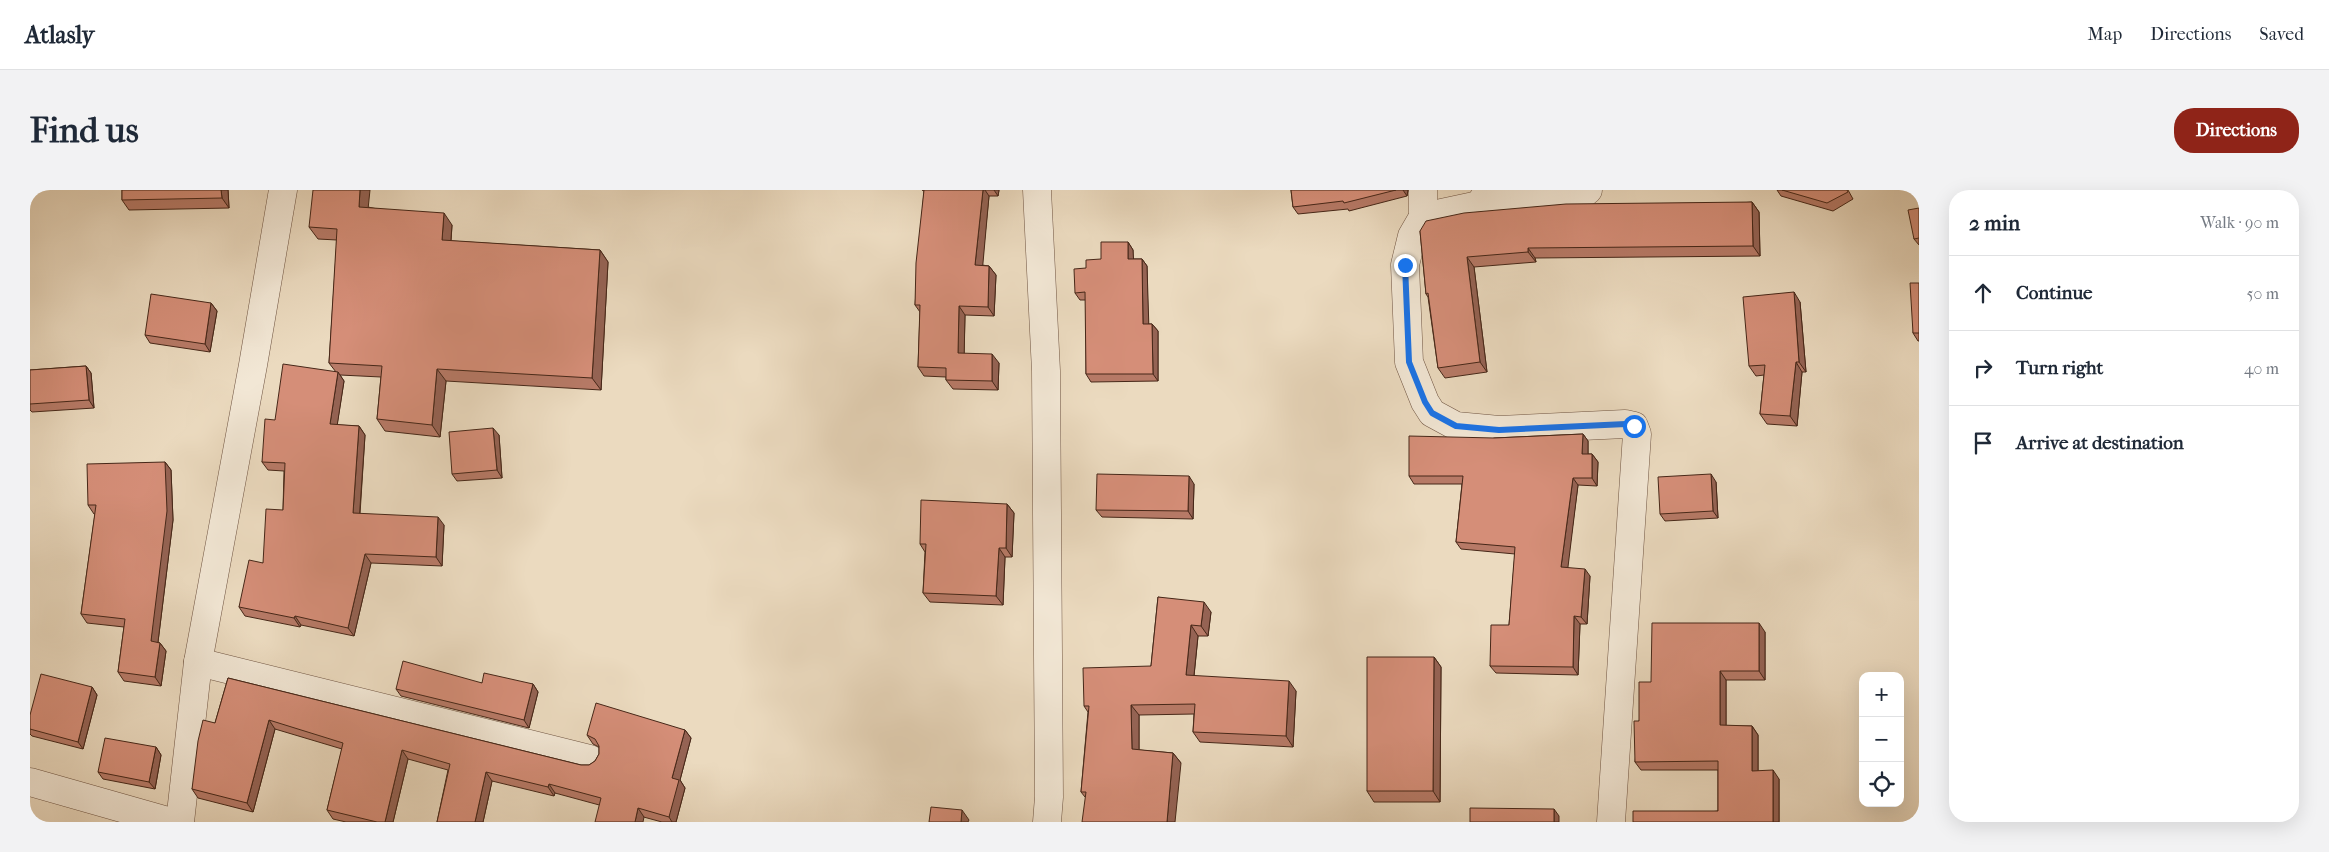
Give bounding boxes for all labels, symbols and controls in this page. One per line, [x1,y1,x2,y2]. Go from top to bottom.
text: Atlasly [25,21,94,49]
text: Map [2088,24,2122,45]
text: Directions [2150,24,2231,45]
text: Saved [2259,24,2304,45]
button: Directions [2174,108,2299,153]
text: Find us [30,110,139,151]
text: 2 min [1969,211,2020,235]
text: Walk · 90 m [2200,213,2279,232]
route end [1394,254,1417,277]
icon: ahead [1969,279,1997,307]
text: Continue [2016,282,2092,304]
text: 50 m [2247,284,2279,303]
icon: right [1969,354,1997,382]
text: Turn right [2016,357,2103,379]
text: 40 m [2244,359,2279,378]
route start [1623,415,1646,438]
icon: arrive [1969,429,1997,457]
text: Arrive at destination [2016,432,2184,454]
map controls [1859,672,1904,807]
button: + [1859,672,1904,717]
button: − [1859,717,1904,762]
button: locate [1859,762,1904,807]

